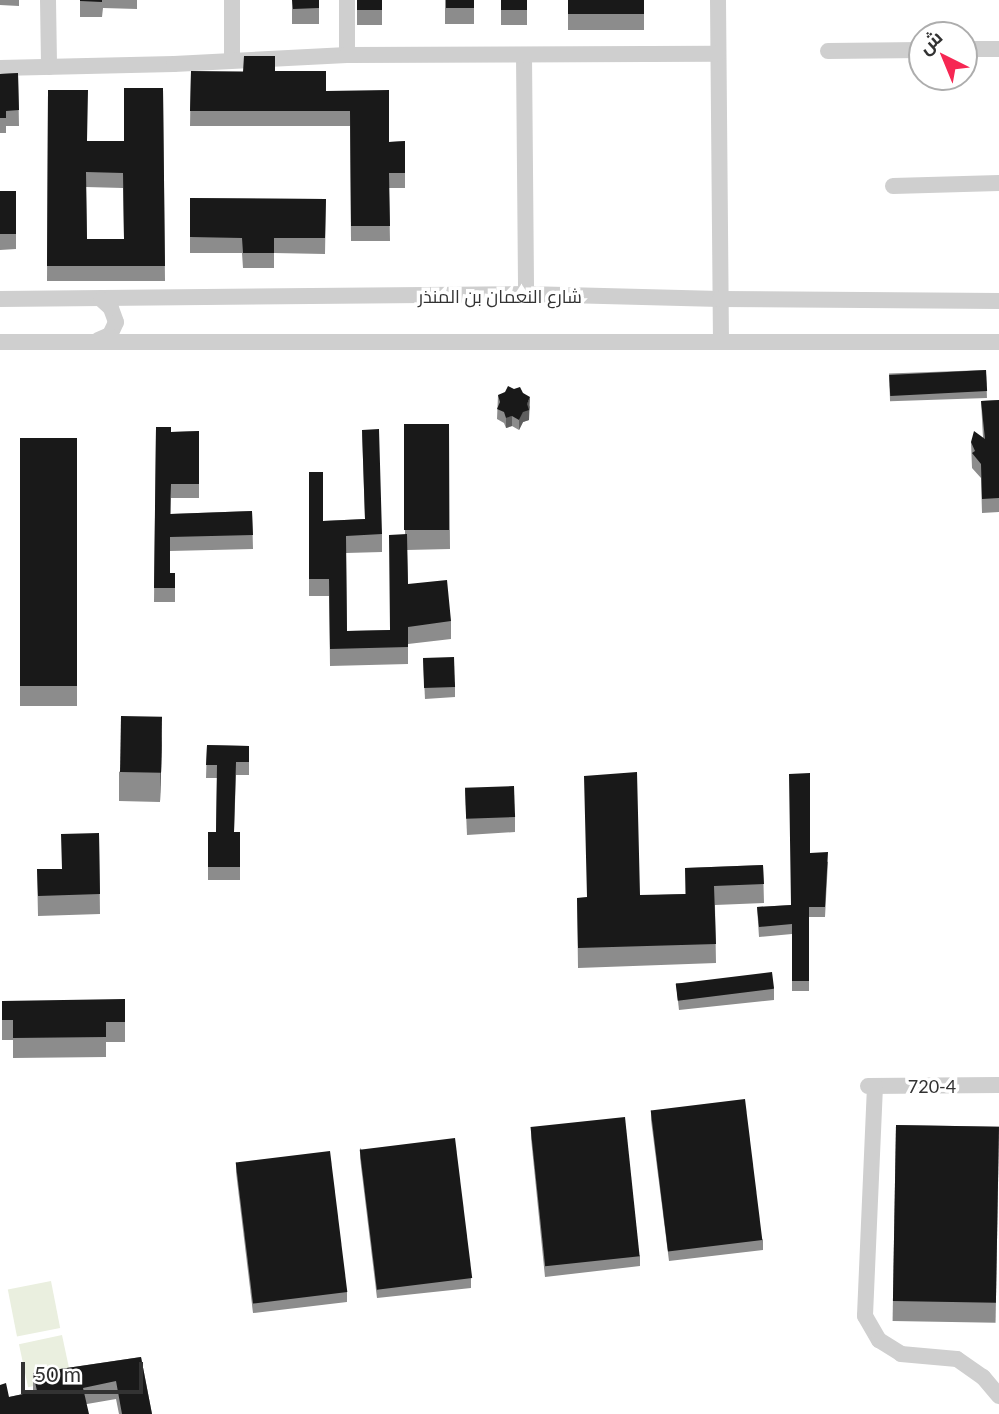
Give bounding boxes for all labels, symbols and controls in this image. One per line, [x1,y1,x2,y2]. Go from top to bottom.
north arrow [908,21,978,91]
text: ش [913,25,946,58]
street label: شارع النعمان بن المنذر [418,285,582,307]
street label: 720-4 [908,1075,956,1097]
scale bar [24,1348,147,1392]
text: 50 m [34,1361,81,1386]

